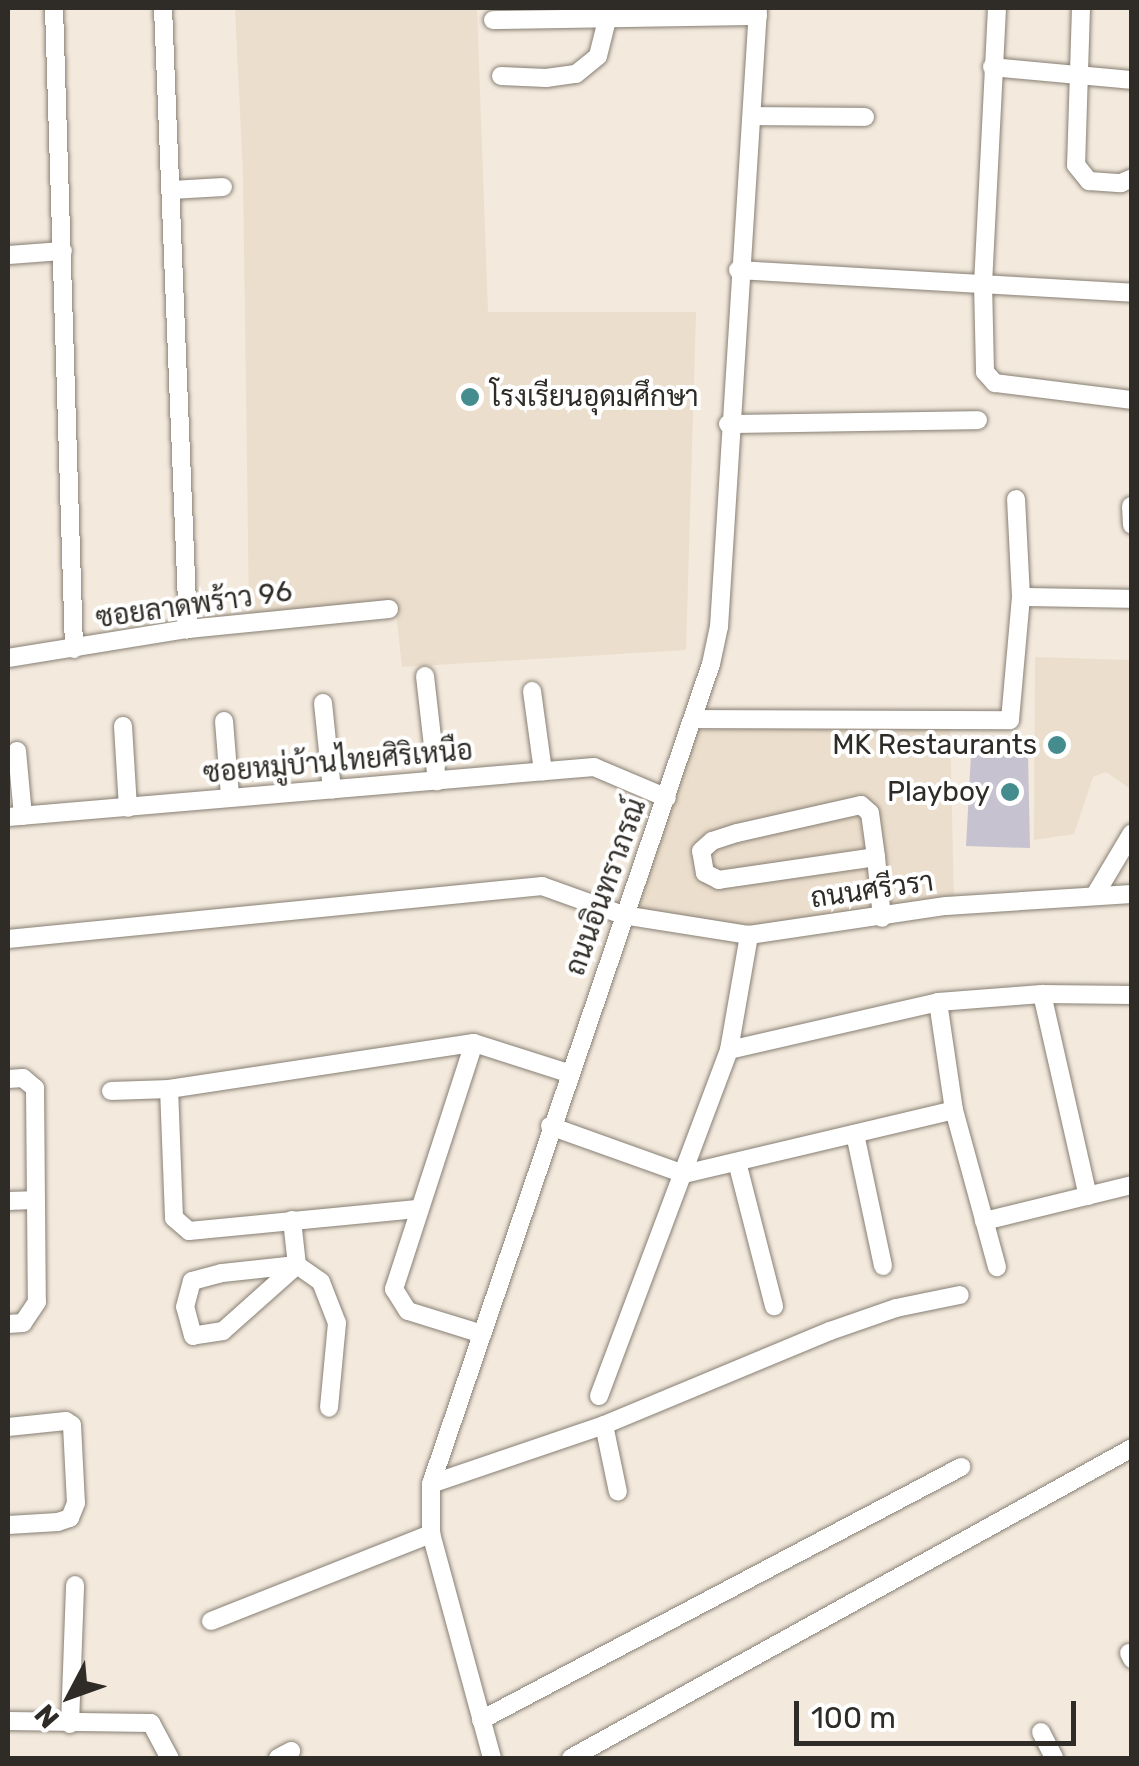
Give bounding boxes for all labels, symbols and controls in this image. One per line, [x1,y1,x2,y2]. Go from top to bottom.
place label: โรงเรียนอุดมศึกษา [490,380,699,414]
marker: โรงเรียนอุดมศึกษา [459,386,481,408]
street label: ซอยลาดพร้าว 96 [94,575,294,635]
place label: MK Restaurants [832,728,1037,762]
street label: ซอยหมู่บ้านไทยศิริเหนือ [202,733,474,791]
marker: MK Restaurants [1046,734,1068,756]
place label: Playboy [887,775,990,809]
marker: Playboy [999,781,1021,803]
street label: ถนนอินทราภรณ์ [558,794,654,980]
street label: ถนนศรีวรา [808,865,936,915]
north arrow [20,1646,120,1746]
scale bar [799,1681,1082,1743]
text: N [28,1698,66,1734]
text: 100 m [811,1700,896,1736]

